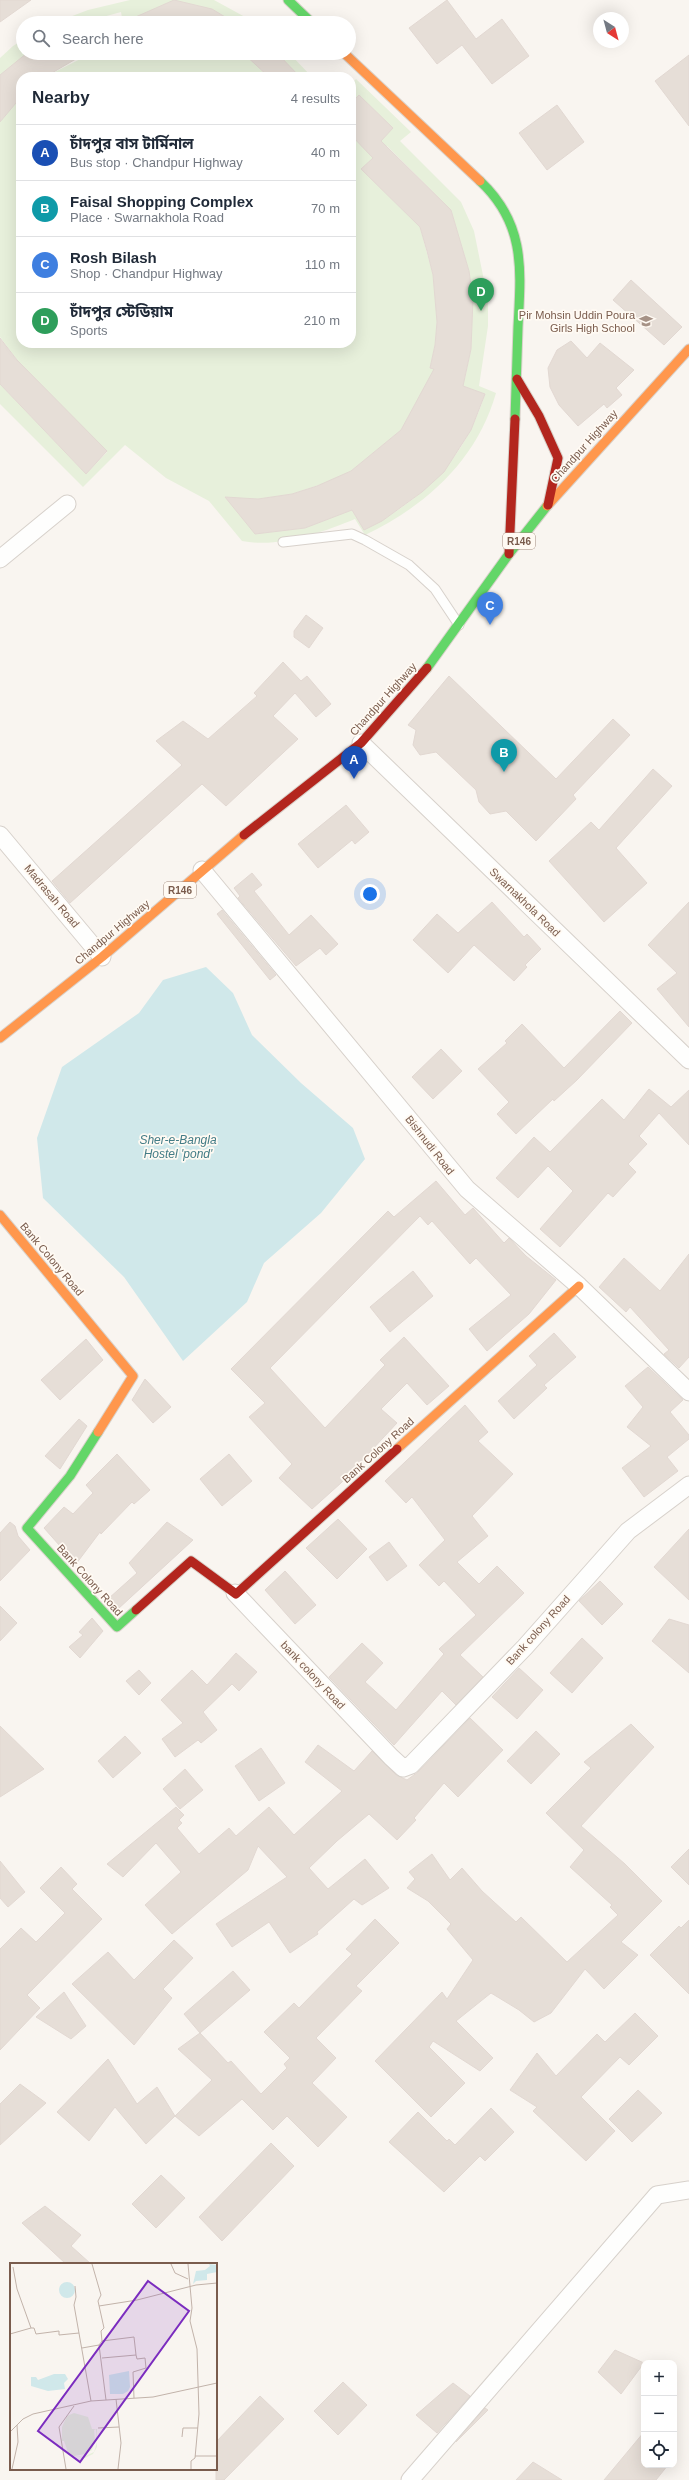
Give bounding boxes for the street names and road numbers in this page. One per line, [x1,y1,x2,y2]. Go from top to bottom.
street label: Chandpur Highway [548,407,620,485]
road number: R146 [503,533,535,549]
street label: Chandpur Highway [347,660,419,738]
street label: Madrasah Road [22,862,82,930]
street label: Swarnakhola Road [487,865,563,939]
road number: R146 [164,882,196,898]
street label: Chandpur Highway [72,897,152,967]
street label: Bishnudi Road [403,1113,457,1177]
street label: Bank Colony Road [18,1220,86,1298]
street label: Bank Colony Road [340,1415,416,1485]
street label: Bank Colony Road [55,1542,125,1618]
street label: Bank colony Road [504,1593,572,1667]
street label: bank colony Road [279,1639,347,1711]

